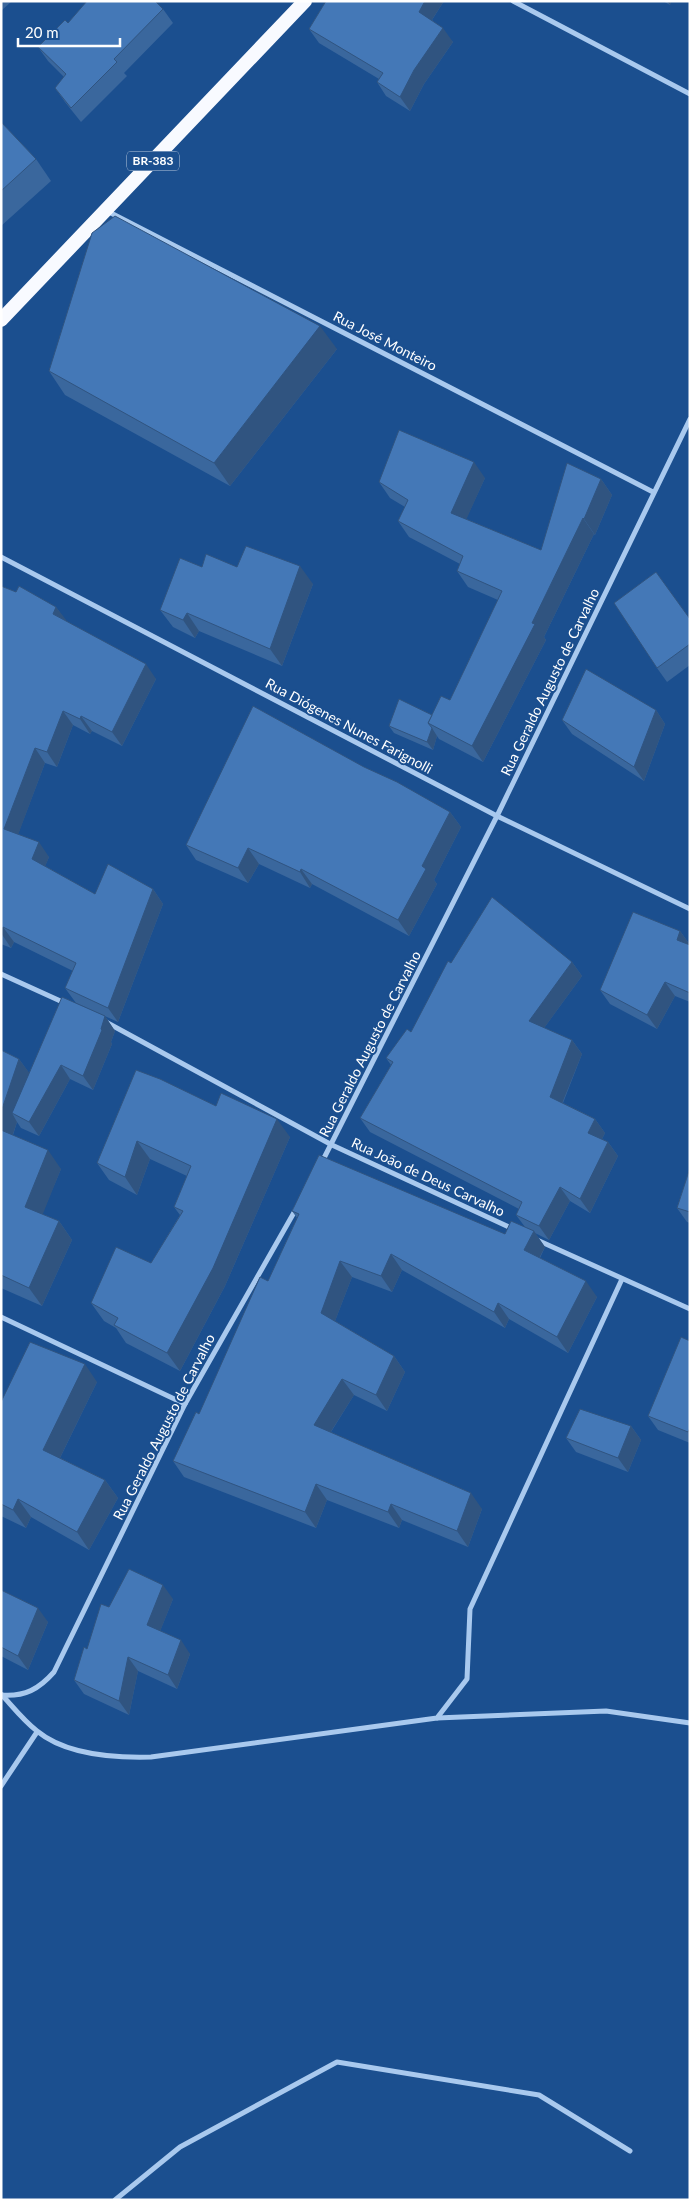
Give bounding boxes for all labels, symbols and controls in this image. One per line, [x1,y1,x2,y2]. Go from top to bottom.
scale bar [18,15,120,47]
text: 20 m [25,23,59,41]
road number: BR-383 [127,152,179,170]
street label: Rua José Monteiro [331,307,440,374]
street label: Rua Geraldo Augusto de Carvalho [497,585,602,778]
street label: Rua Diógenes Nunes Farignolli [263,674,436,777]
street label: Rua Geraldo Augusto de Carvalho [315,948,424,1140]
street label: Rua João de Deus Carvalho [349,1134,508,1220]
street label: Rua Geraldo Augusto de Carvalho [109,1331,218,1523]

